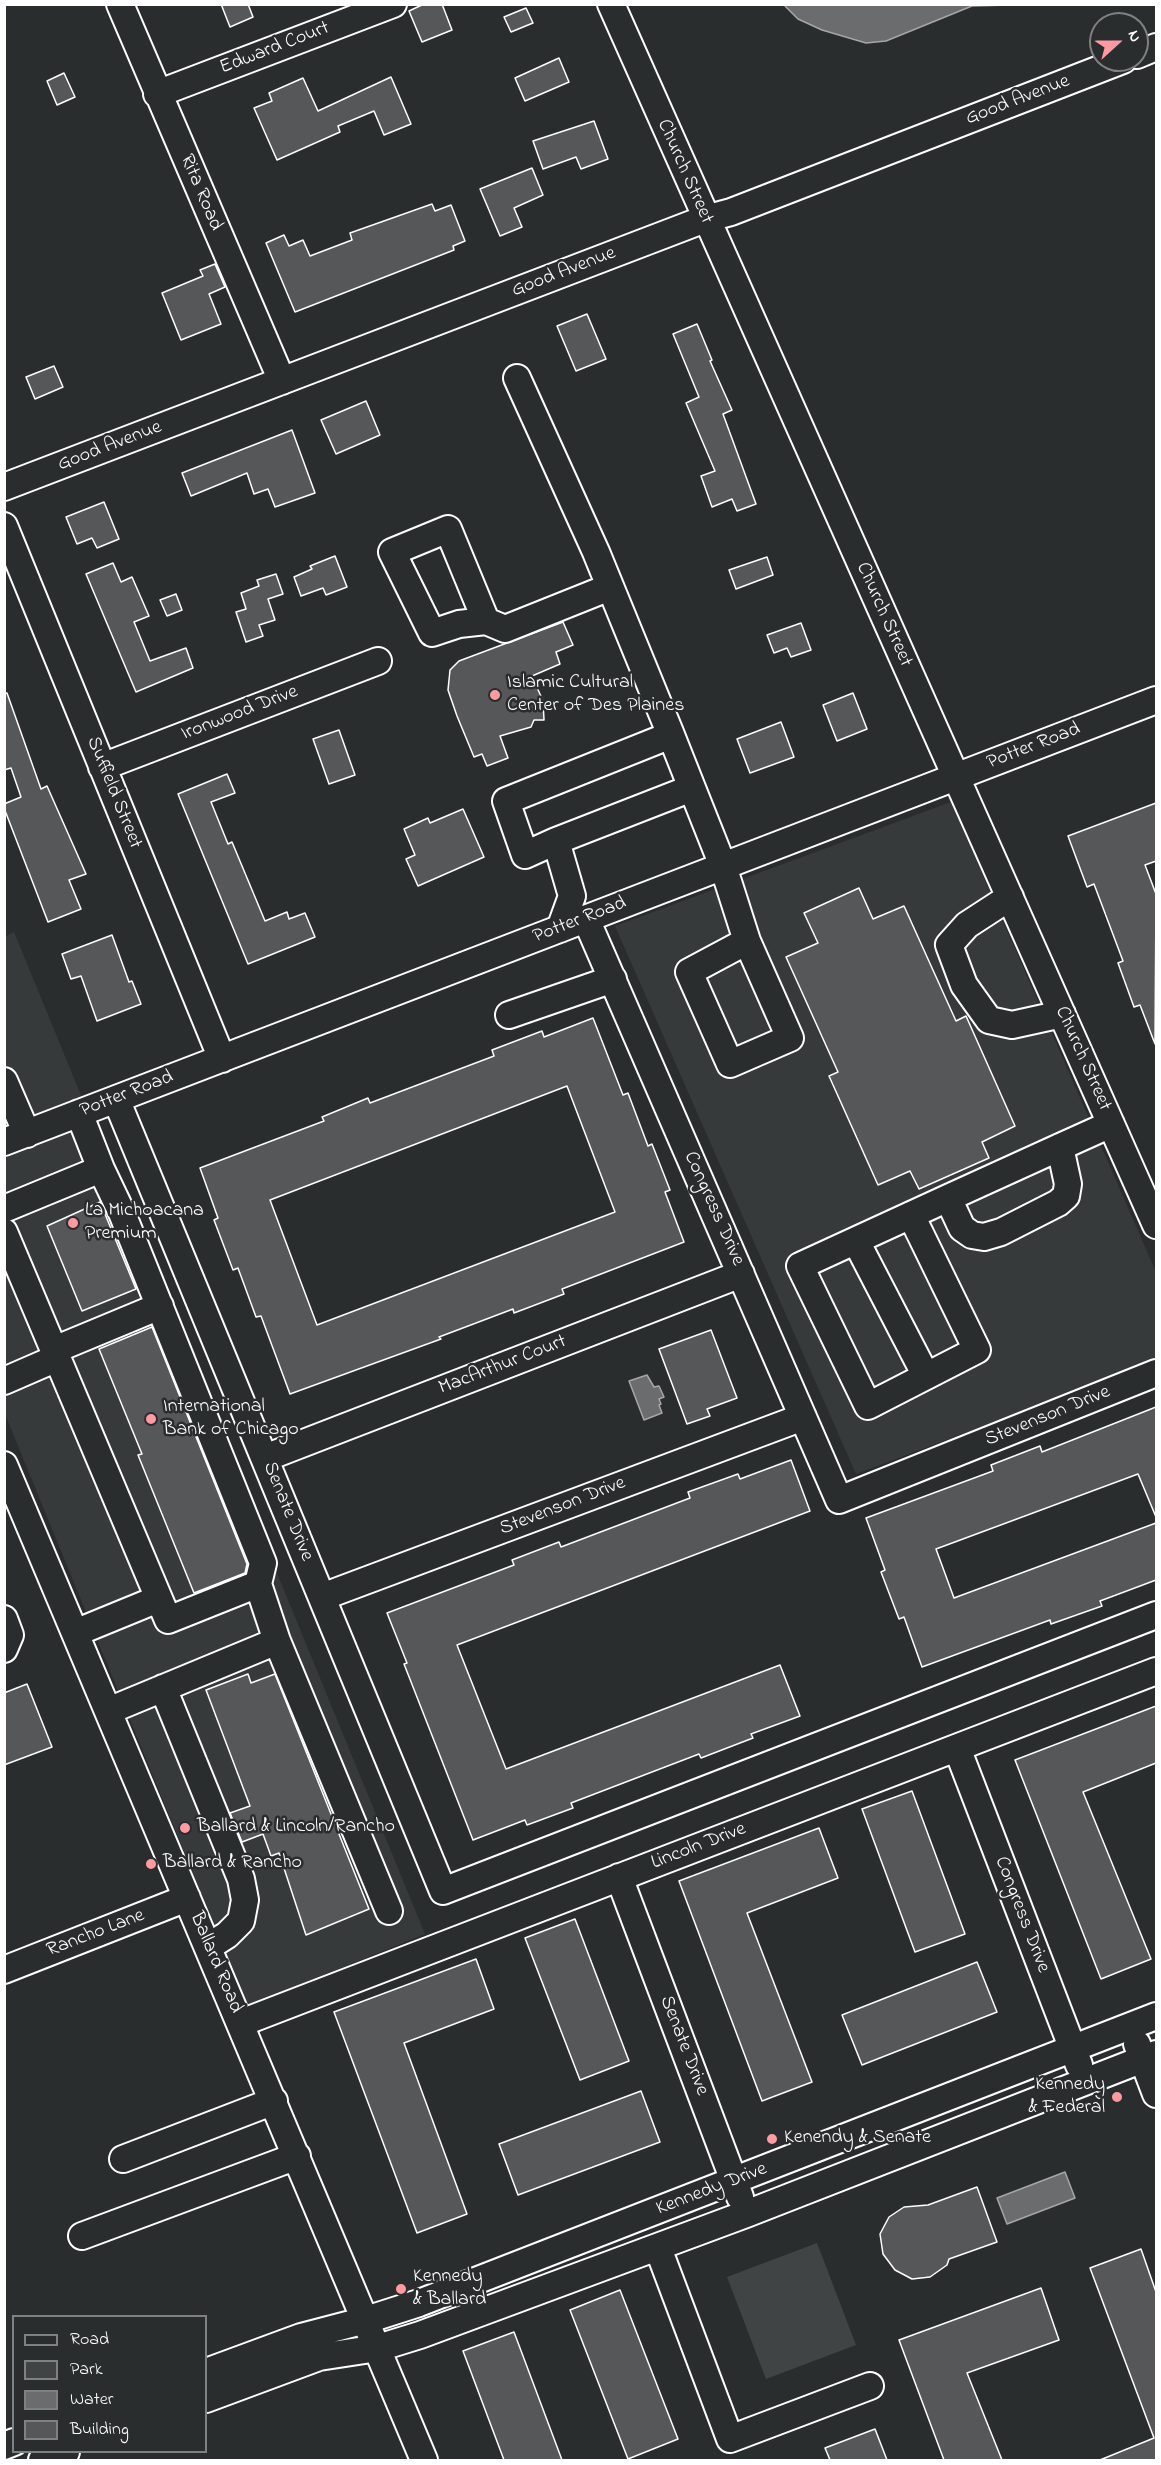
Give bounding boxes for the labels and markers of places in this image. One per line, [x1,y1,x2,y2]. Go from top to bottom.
place label: Islamic Cultural Center of Des Plaines [507,672,684,719]
marker: Islamic Cultural Center of Des Plaines [488,688,502,702]
place label: La Michoacana Premium [85,1200,204,1247]
marker: La Michoacana Premium [66,1216,80,1230]
place label: International Bank of Chicago [163,1396,299,1443]
marker: International Bank of Chicago [144,1412,158,1426]
place label: Ballard & Lincoln/Rancho [197,1816,395,1840]
marker: Ballard & Lincoln/Rancho [178,1821,192,1835]
place label: Ballard & Rancho [163,1852,302,1876]
marker: Ballard & Rancho [144,1857,158,1871]
place label: Kennedy & Federal [1028,2074,1105,2121]
marker: Kennedy & Federal [1110,2090,1124,2104]
place label: Kenendy & Senate [784,2127,931,2151]
marker: Kenendy & Senate [765,2132,779,2146]
place label: Kennedy & Ballard [413,2266,486,2313]
marker: Kennedy & Ballard [394,2282,408,2296]

